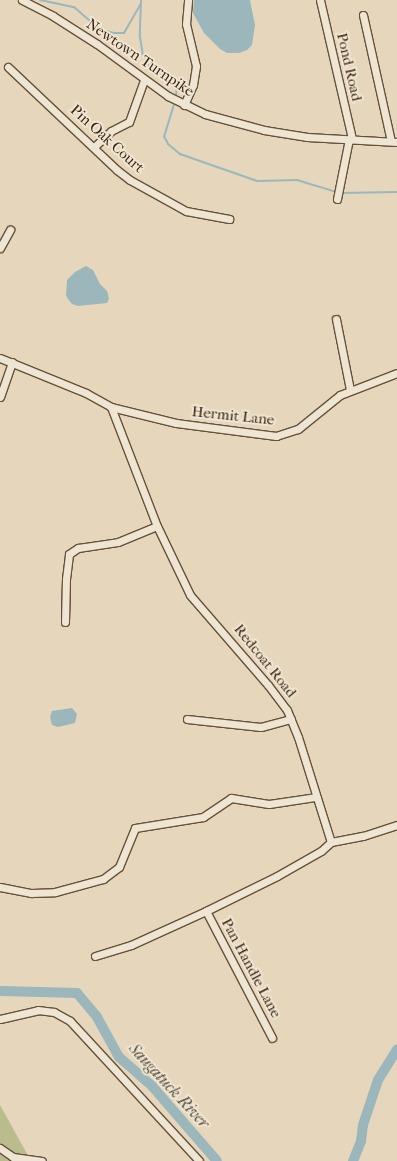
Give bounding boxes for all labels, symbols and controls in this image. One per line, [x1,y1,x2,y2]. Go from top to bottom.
street label: Newtown Turnpike [83,15,197,101]
street label: Pond Road [332,31,366,103]
street label: Pin Oak Court [66,101,148,177]
street label: Hermit Lane [191,403,275,429]
street label: Redcoat Road [230,621,300,701]
street label: Pan Handle Lane [217,915,285,1021]
water label: Saugatuck River [125,1039,213,1133]

